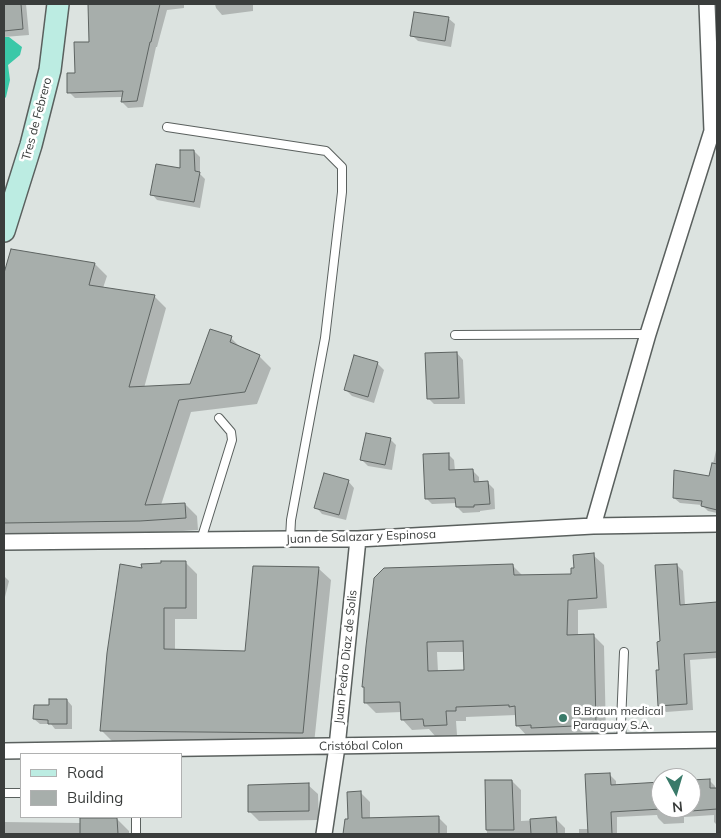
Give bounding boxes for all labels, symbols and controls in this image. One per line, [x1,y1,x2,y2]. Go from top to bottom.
street label: Tres de Febrero [19,76,55,162]
street label: Juan de Salazar y Espinosa [286,527,436,547]
street label: Juan Pedro Diaz de Solis [332,589,360,725]
place label: B.Braun medical Paraguay S.A. [573,704,664,732]
marker: B.Braun medical Paraguay S.A. [557,712,569,724]
street label: Cristóbal Colon [319,738,403,754]
legend [20,753,182,818]
text: Road [67,763,104,782]
north arrow [651,768,701,818]
text: Building [67,788,123,807]
text: N [671,797,684,816]

